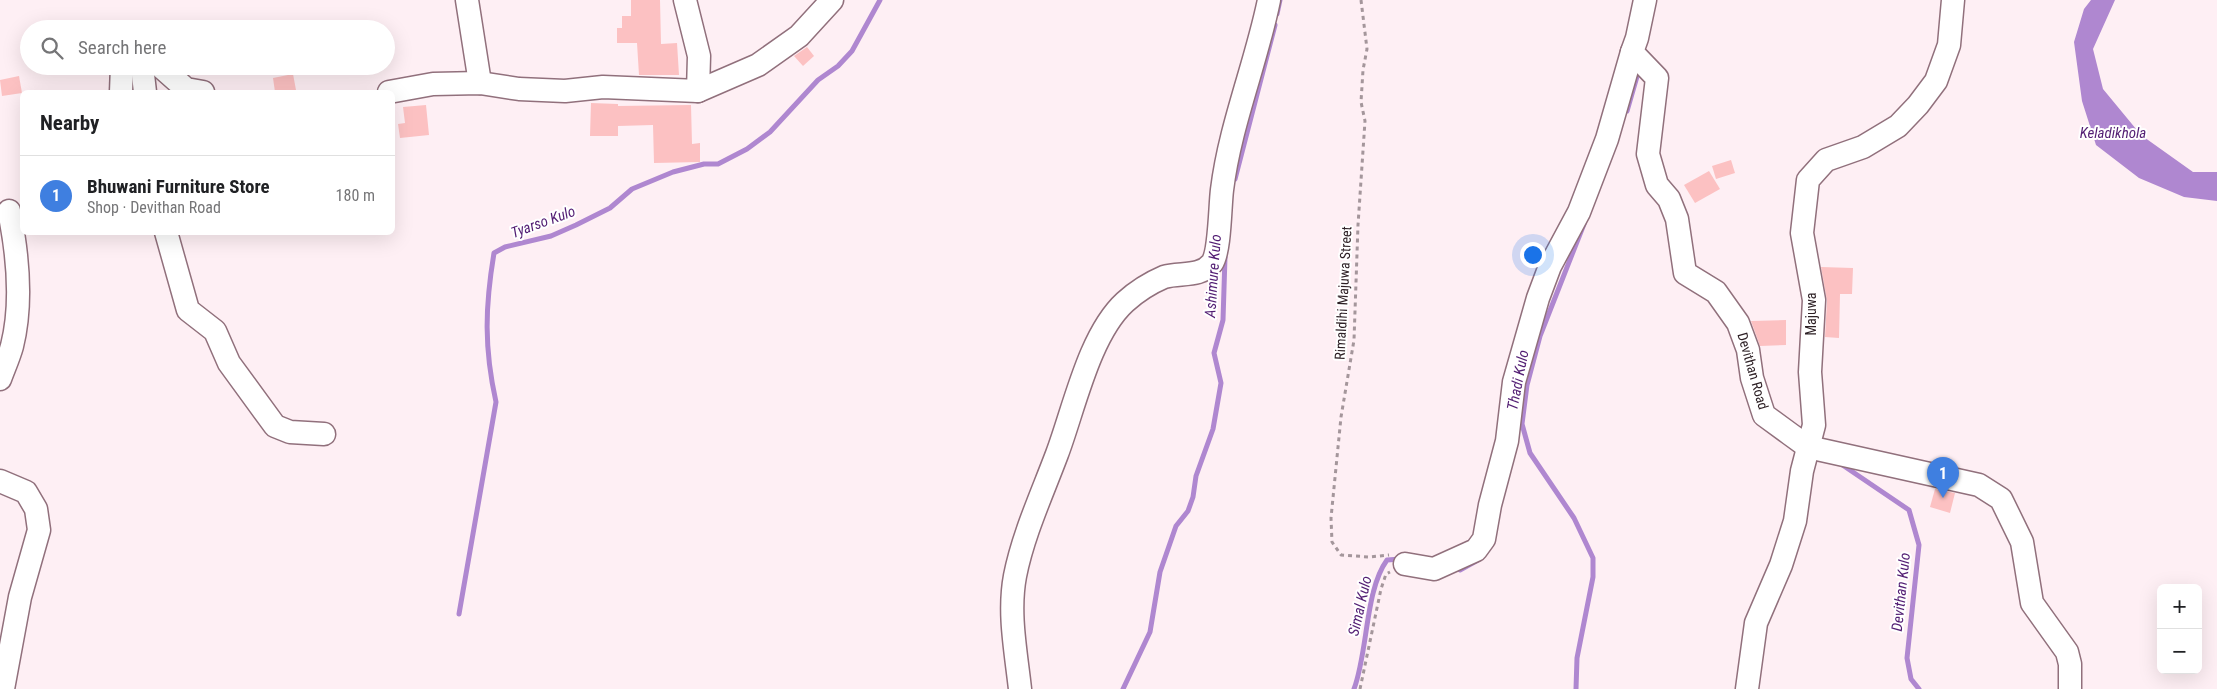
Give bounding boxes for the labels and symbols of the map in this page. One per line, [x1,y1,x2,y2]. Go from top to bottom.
water label: Keladikhola [2080,124,2146,142]
water label: Tyarso Kulo [508,202,578,242]
street label: Rimaldihi Majuwa Street [1332,226,1354,360]
water label: Ashimure Kulo [1201,234,1225,319]
your location [1520,242,1546,268]
street label: Majuwa [1803,293,1819,336]
street label: Devithan Road [1734,331,1772,411]
water label: Thadi Kulo [1503,348,1533,412]
pin: 1 [1927,457,1959,498]
water label: Devithan Kulo [1888,552,1914,632]
water label: Simal Kulo [1344,574,1376,638]

